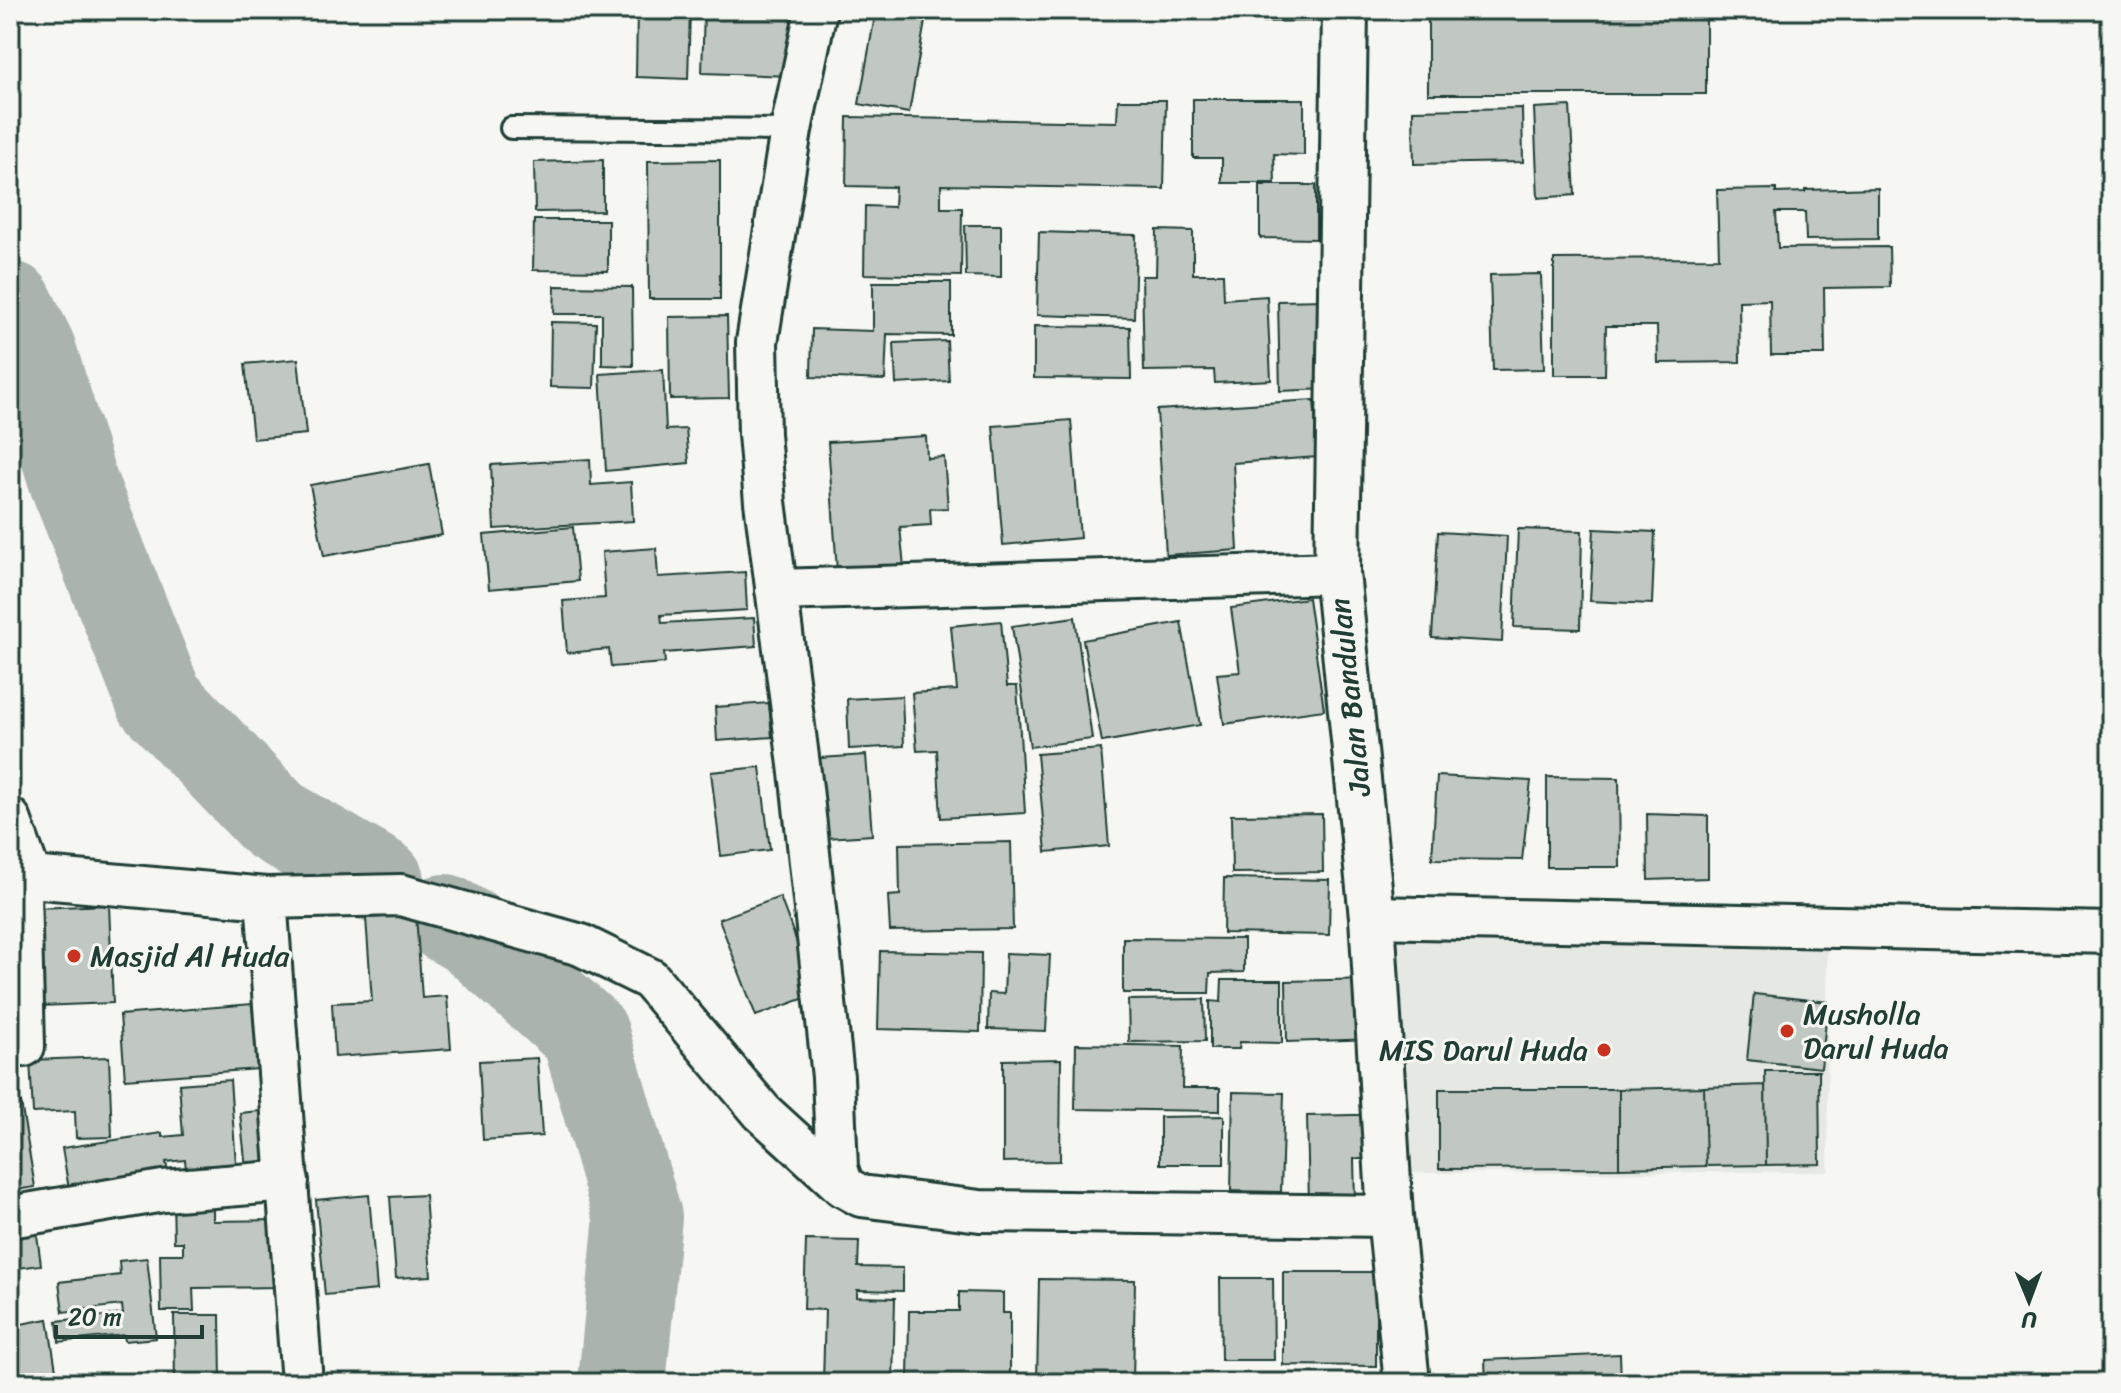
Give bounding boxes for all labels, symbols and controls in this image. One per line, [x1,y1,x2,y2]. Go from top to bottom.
street label: Jalan Bandulan [1313,595,1387,800]
place label: Masjid Al Huda [90,929,290,983]
marker: Masjid Al Huda [65,947,83,965]
place label: Musholla Darul Huda [1803,987,1949,1075]
marker: Musholla Darul Huda [1778,1022,1796,1040]
place label: MIS Darul Huda [1379,1023,1588,1077]
marker: MIS Darul Huda [1595,1041,1613,1059]
north arrow [1989,1261,2069,1341]
scale bar [56,1289,202,1339]
text: 20 m [68,1296,122,1338]
text: U [2020,1301,2037,1340]

